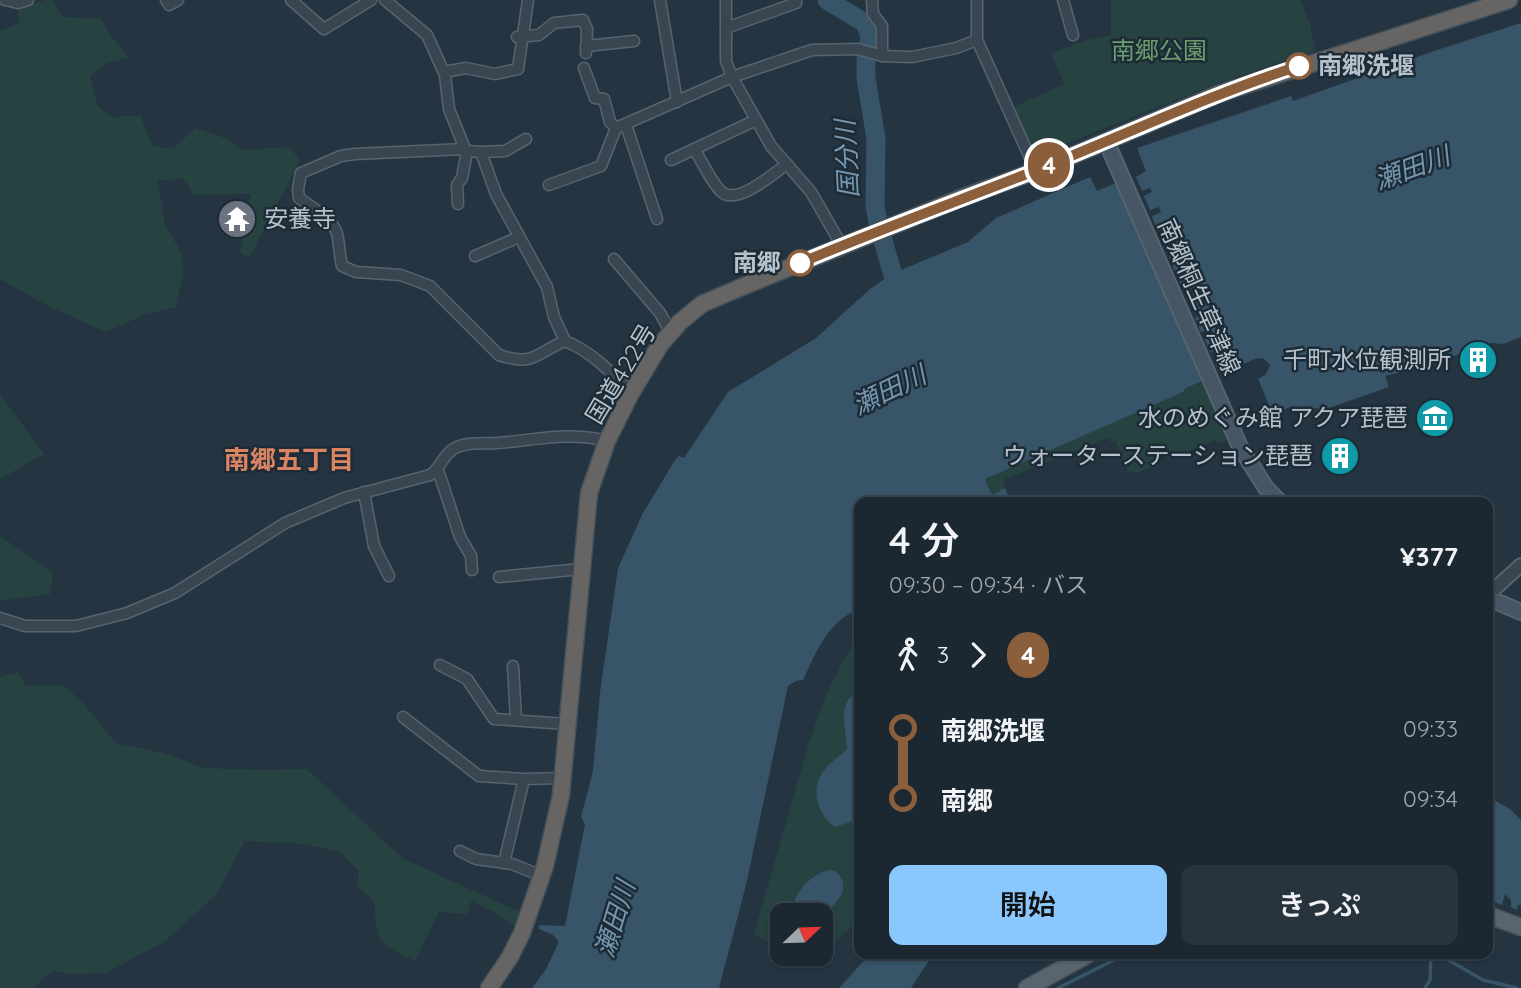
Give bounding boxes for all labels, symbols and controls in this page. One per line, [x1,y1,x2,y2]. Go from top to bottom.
park label: 南郷公園 [1111,35,1207,65]
place label: 南郷洗堰 [1318,50,1414,80]
marker: 南郷洗堰 [1286,53,1312,79]
water label: 国分川 [828,116,865,199]
water label: 瀬田川 [1370,138,1457,196]
line badge: 4 [1026,142,1072,188]
text: 4 [1042,150,1056,180]
temple icon: 安養寺 [216,198,258,240]
place label: 安養寺 [264,203,336,233]
street label: 南郷桐生草津線 [1152,214,1248,379]
place label: 南郷 [733,247,781,277]
marker: 南郷 [787,250,813,276]
street label: 国道422号 [579,318,662,429]
building icon: 千町水位観測所 [1457,339,1499,381]
place label: 千町水位観測所 [1283,344,1451,374]
water label: 瀬田川 [846,356,934,421]
museum icon: 水のめぐみ館 アクア琵琶 [1414,397,1456,439]
place label: 水のめぐみ館 アクア琵琶 [1138,402,1408,432]
building icon: ウォーターステーション琵琶 [1319,435,1361,477]
place label: ウォーターステーション琵琶 [1003,440,1313,470]
district label: 南郷五丁目 [224,443,354,476]
text: 4 分 [889,516,959,564]
text: ¥377 [1400,540,1458,573]
text: 09:30 – 09:34 · バス [889,570,1088,599]
icon: walk [889,636,927,674]
icon: forward [959,636,997,674]
text: 3 [937,640,949,669]
text: 4 [1021,640,1035,670]
text: 南郷洗堰 [941,714,1045,747]
text: 09:33 [1403,714,1458,743]
text: 南郷 [941,784,993,817]
text: 09:34 [1403,784,1458,813]
button: 開始 [889,865,1167,945]
button: きっぷ [1181,865,1458,945]
water label: 瀬田川 [587,874,643,961]
north arrow [770,903,833,966]
map controls [770,903,833,966]

